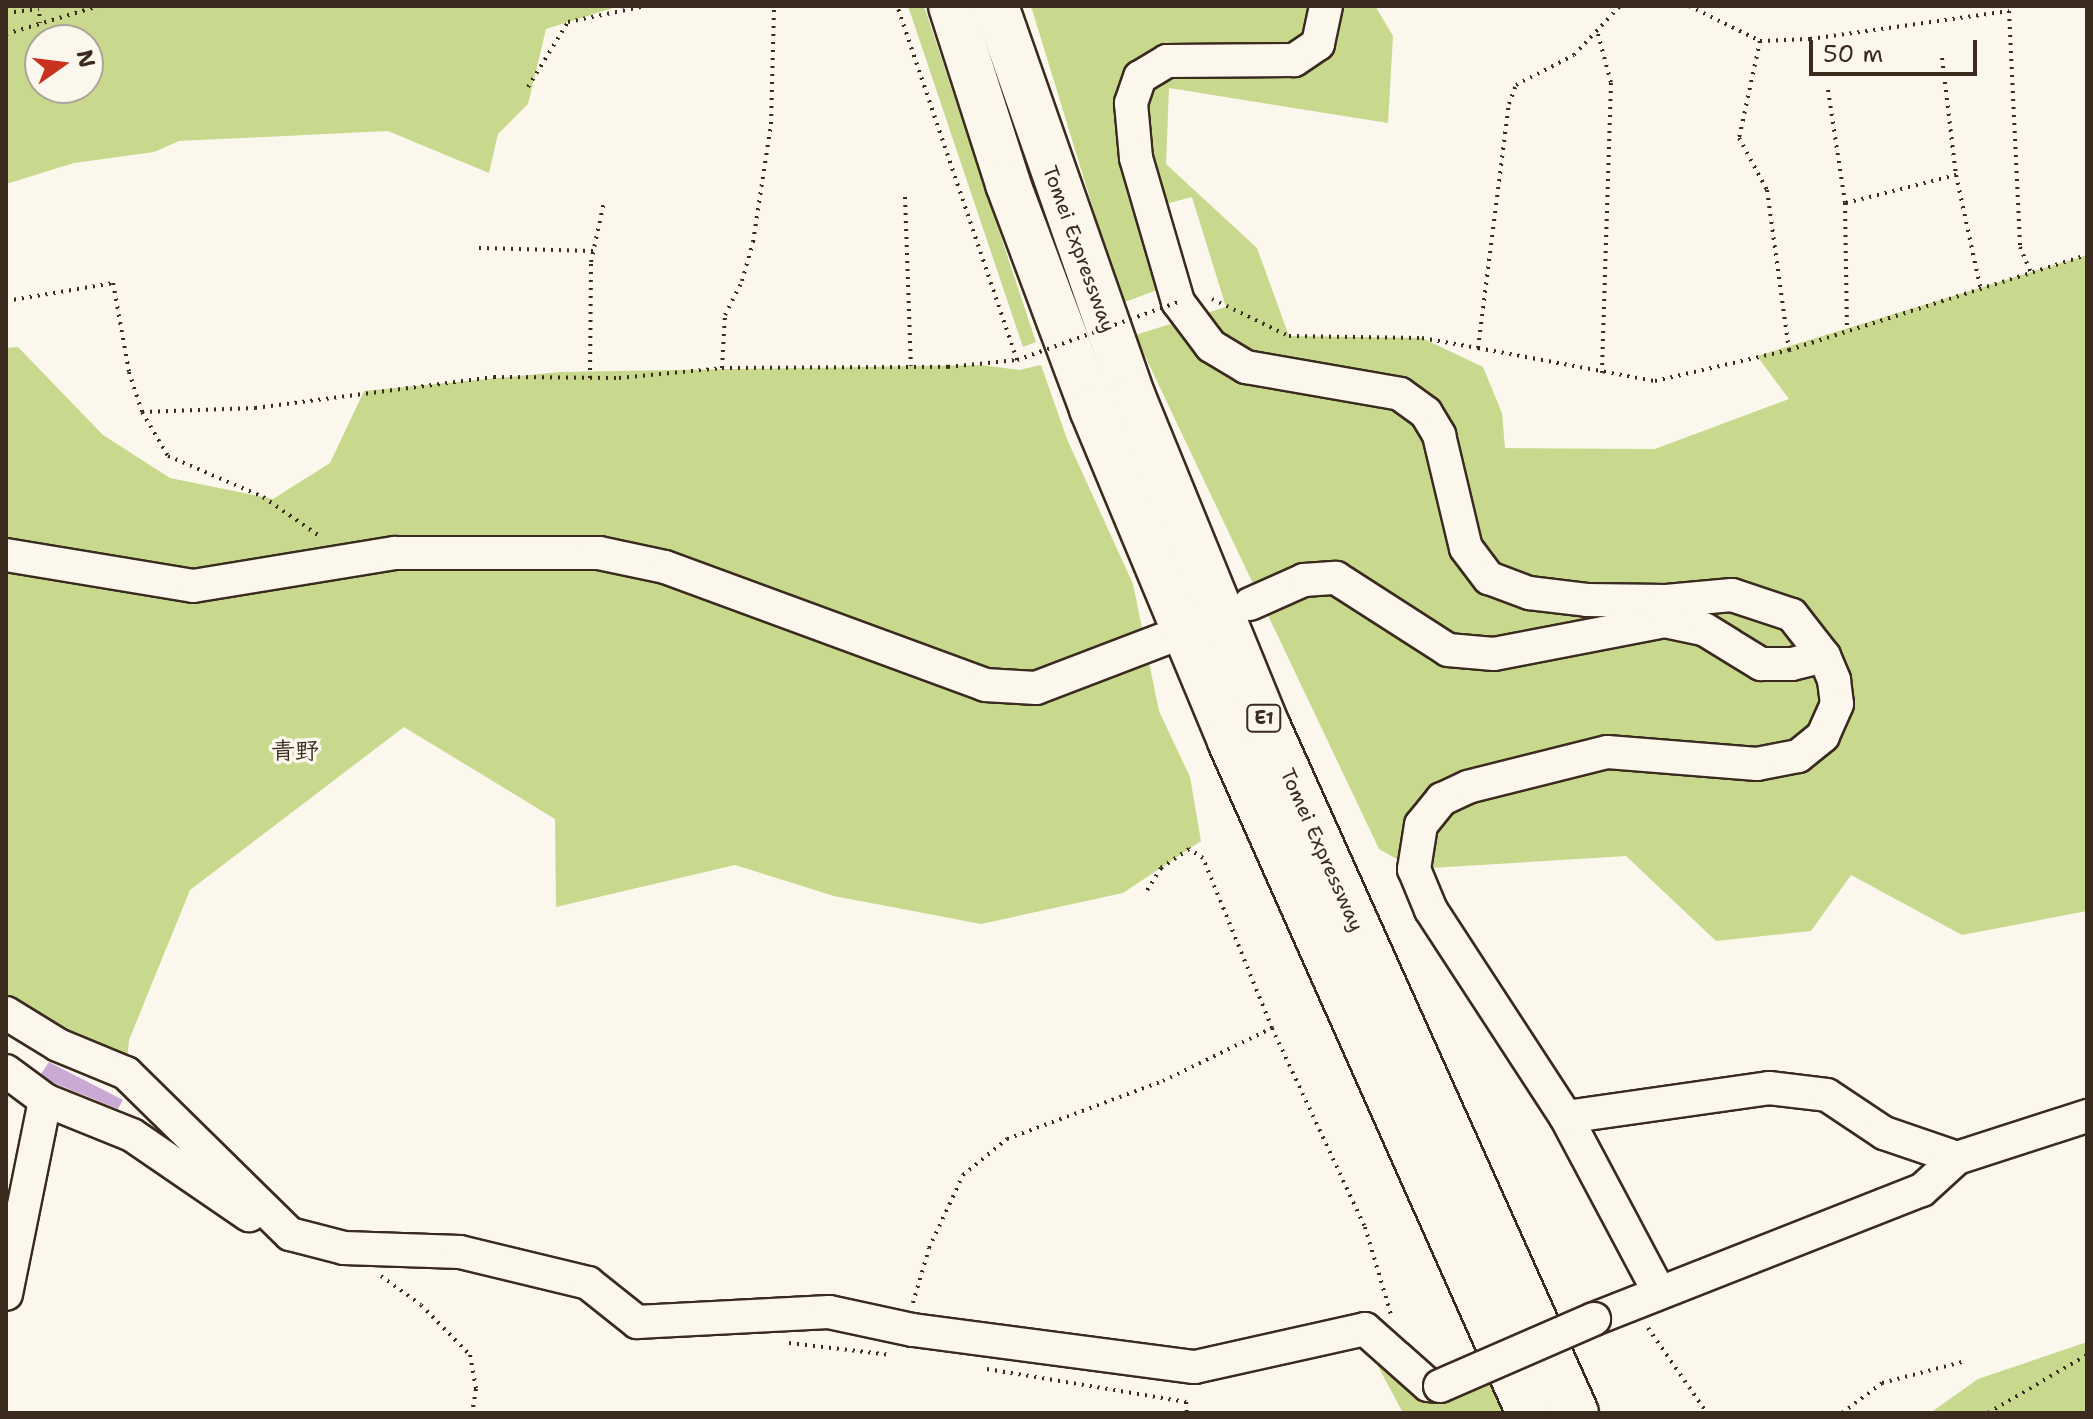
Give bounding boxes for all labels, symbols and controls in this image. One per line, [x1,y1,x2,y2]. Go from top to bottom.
north arrow [24,24,104,104]
scale bar [1813,24,1981,74]
text: 50 m [1823,38,1883,70]
text: N [70,47,102,71]
street label: Tomei Expressway [1038,162,1120,336]
road number: E1 [1246,704,1282,732]
district label: 青野 [271,738,319,766]
street label: Tomei Expressway [1275,765,1369,935]

